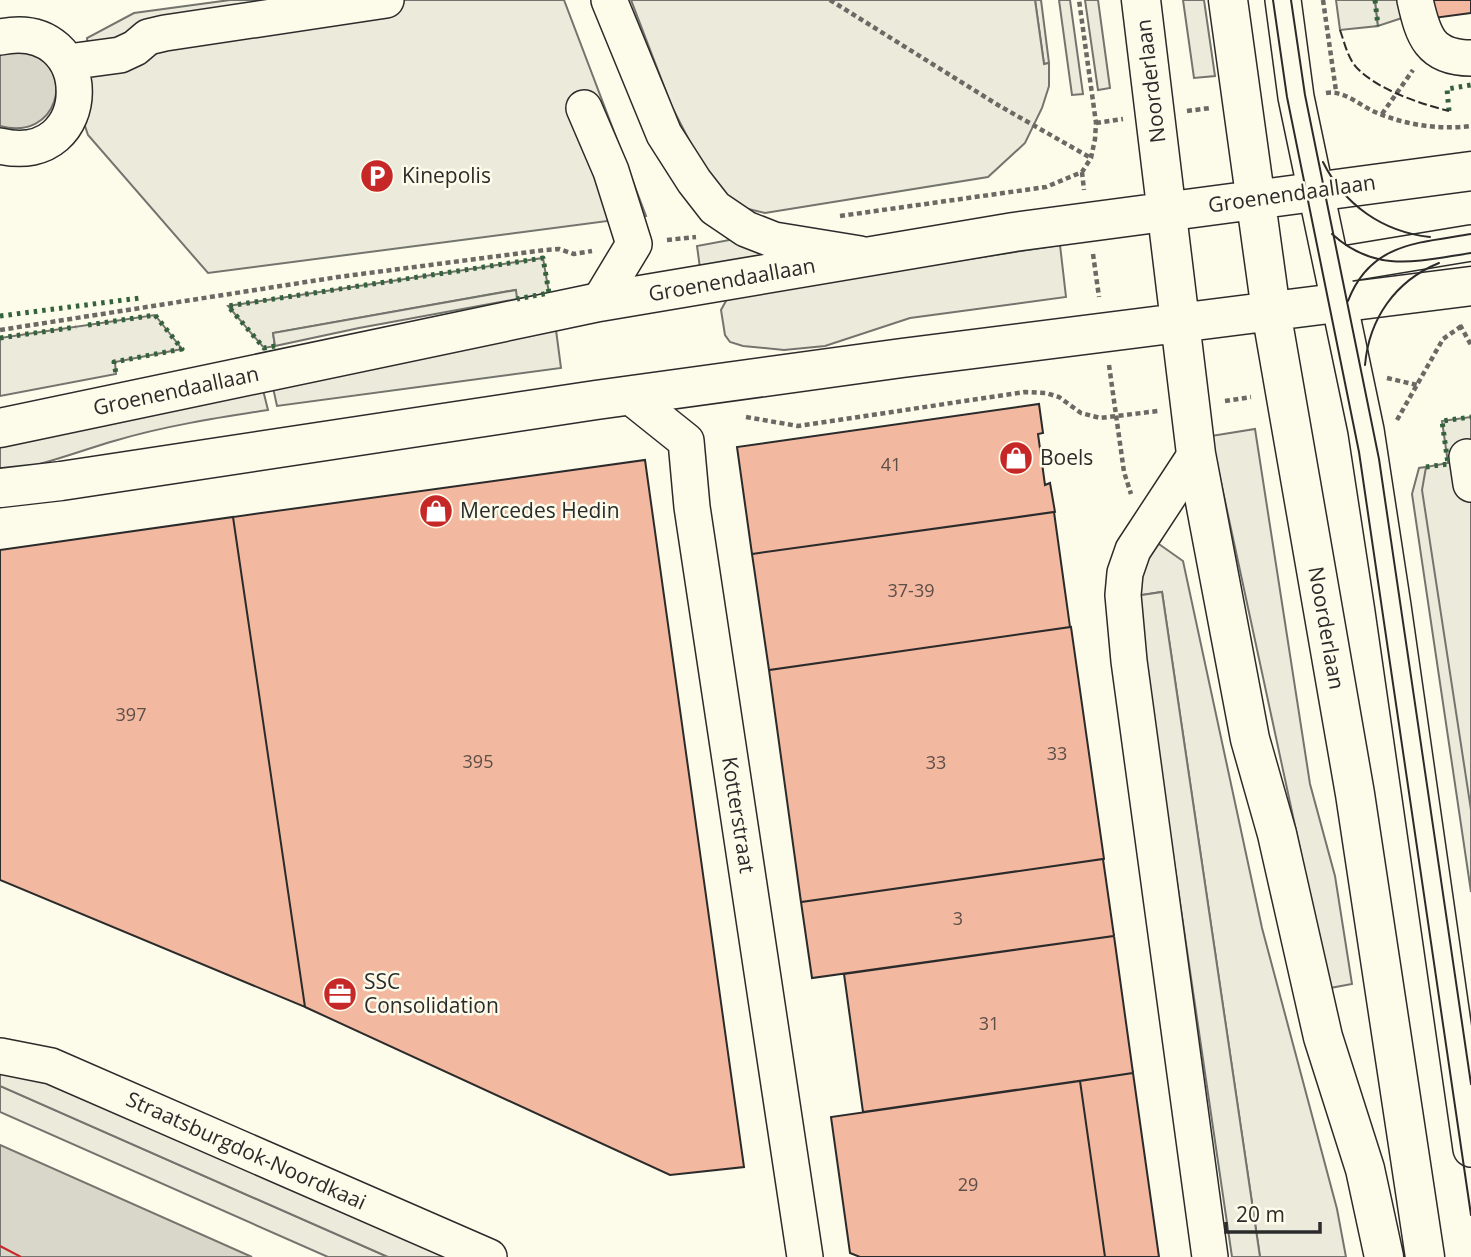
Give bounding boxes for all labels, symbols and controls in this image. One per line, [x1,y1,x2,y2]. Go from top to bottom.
street label: Noorderlaan [1129,18,1171,145]
parking icon: Kinepolis [358,157,396,195]
place label: Kinepolis [402,161,491,189]
street label: Groenendaallaan [1206,167,1377,219]
street label: Groenendaallaan [646,251,817,307]
street label: Groenendaallaan [90,359,261,421]
shop icon: Boels [997,439,1035,477]
place label: Boels [1040,443,1093,471]
house number: 41 [881,452,901,476]
shop icon: Mercedes Hedin [417,492,455,530]
place label: Mercedes Hedin [460,496,620,524]
street label: Noorderlaan [1302,564,1352,692]
house number: 37-39 [888,578,934,602]
house number: 397 [116,702,146,726]
house number: 33 [1047,741,1067,765]
house number: 395 [463,749,493,773]
house number: 33 [926,750,946,774]
street label: Kotterstraat [716,755,762,875]
house number: 3 [953,906,963,930]
place label: SSC Consolidation [364,967,499,1019]
office icon: SSC Consolidation [321,975,359,1013]
house number: 31 [979,1011,999,1035]
street label: Straatsburgdok-Noordkaai [122,1085,371,1216]
house number: 29 [958,1172,978,1196]
scale bar [1226,1190,1320,1234]
text: 20 m [1236,1200,1285,1228]

